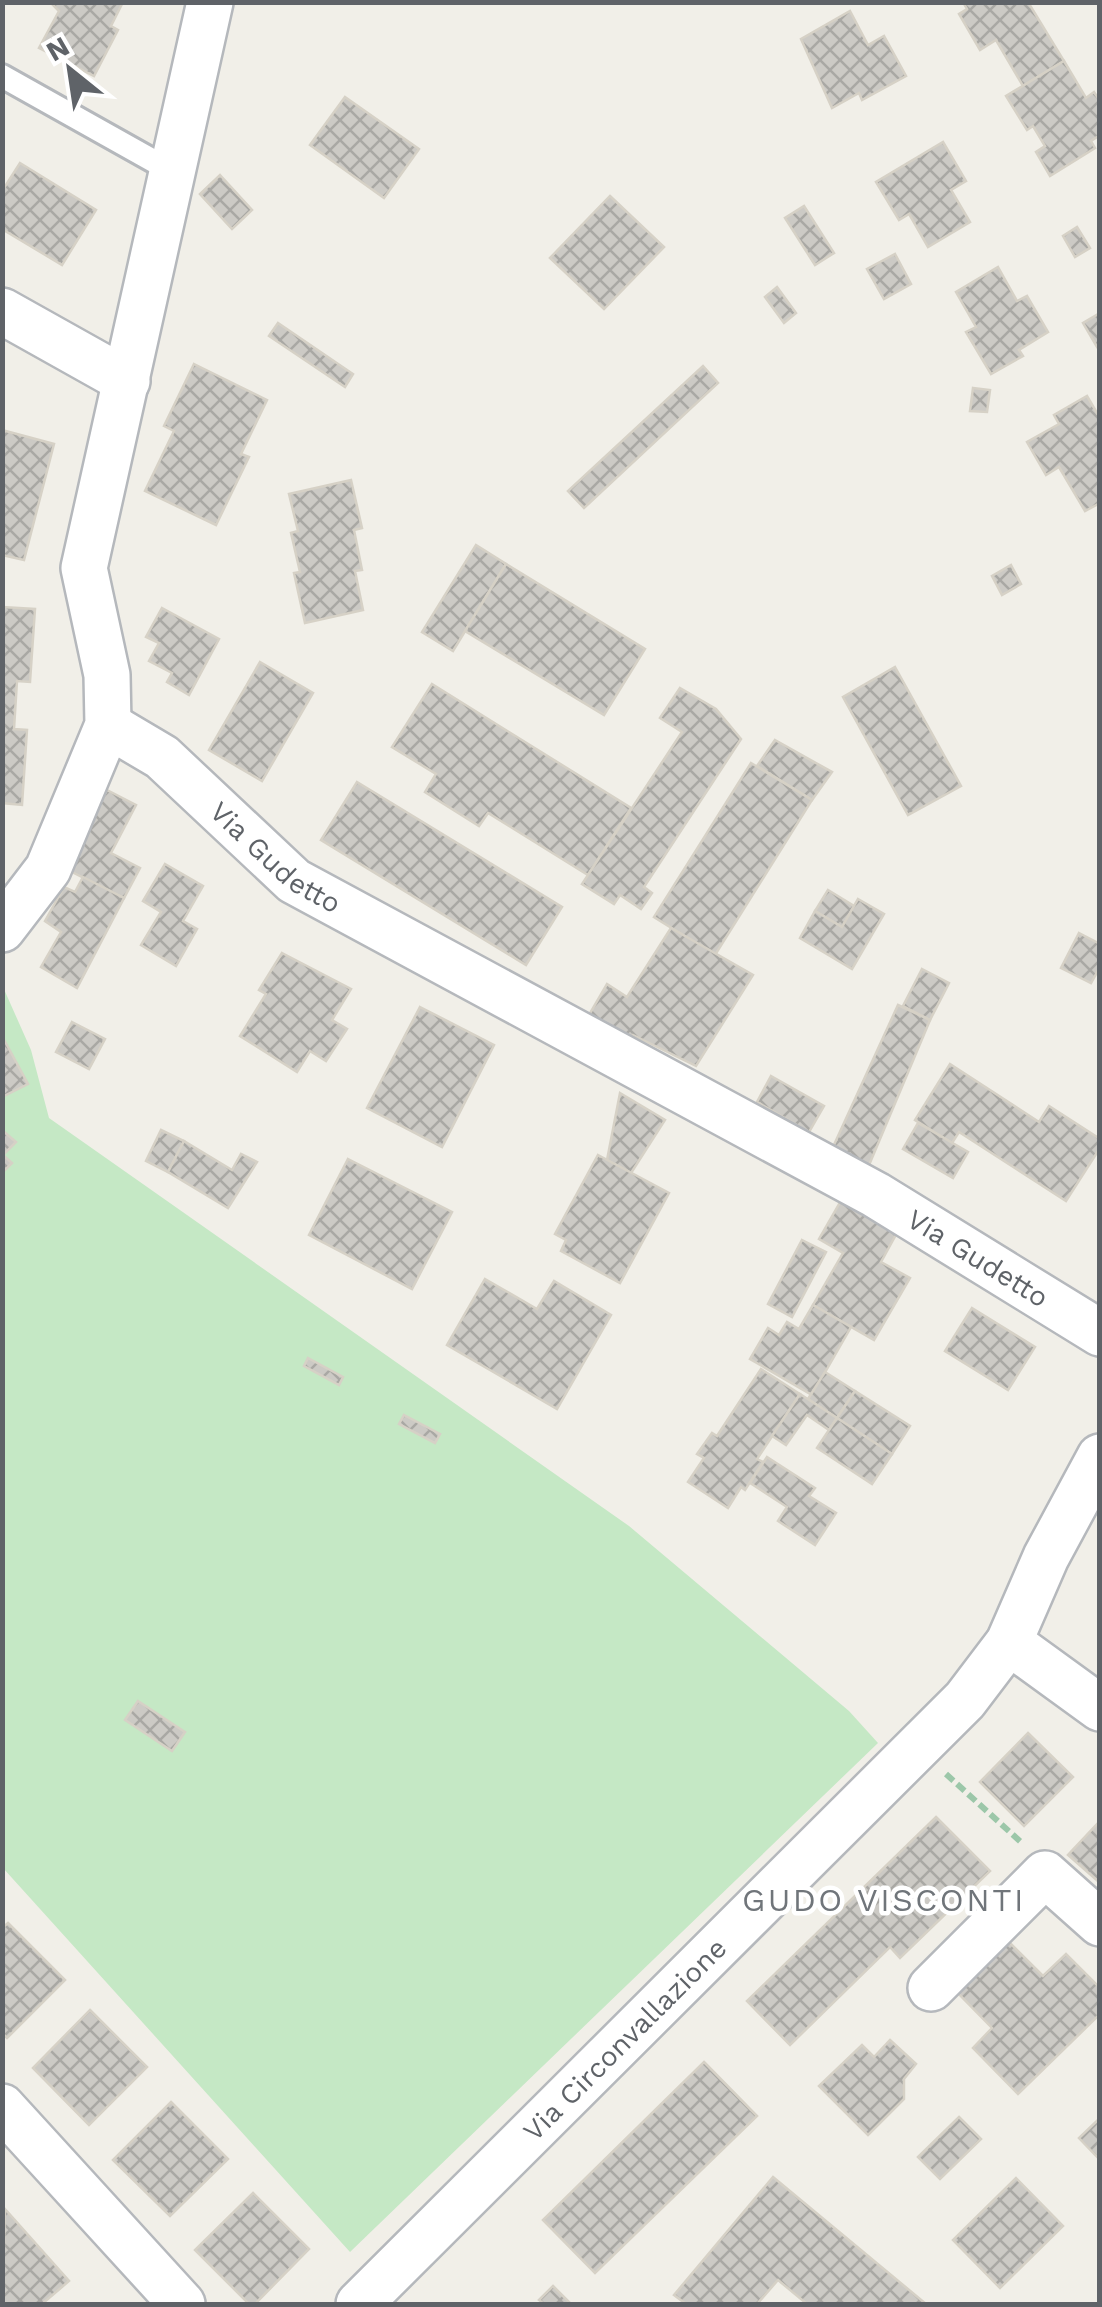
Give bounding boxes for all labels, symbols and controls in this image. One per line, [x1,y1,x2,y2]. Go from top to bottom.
north arrow [20,20,120,120]
text: N [41,29,75,68]
street label: Via Gudetto [203,795,346,920]
street label: Via Gudetto [901,1202,1054,1314]
district label: GUDO VISCONTI [742,1881,1026,1919]
street label: Via Circonvallazione [517,1931,733,2148]

